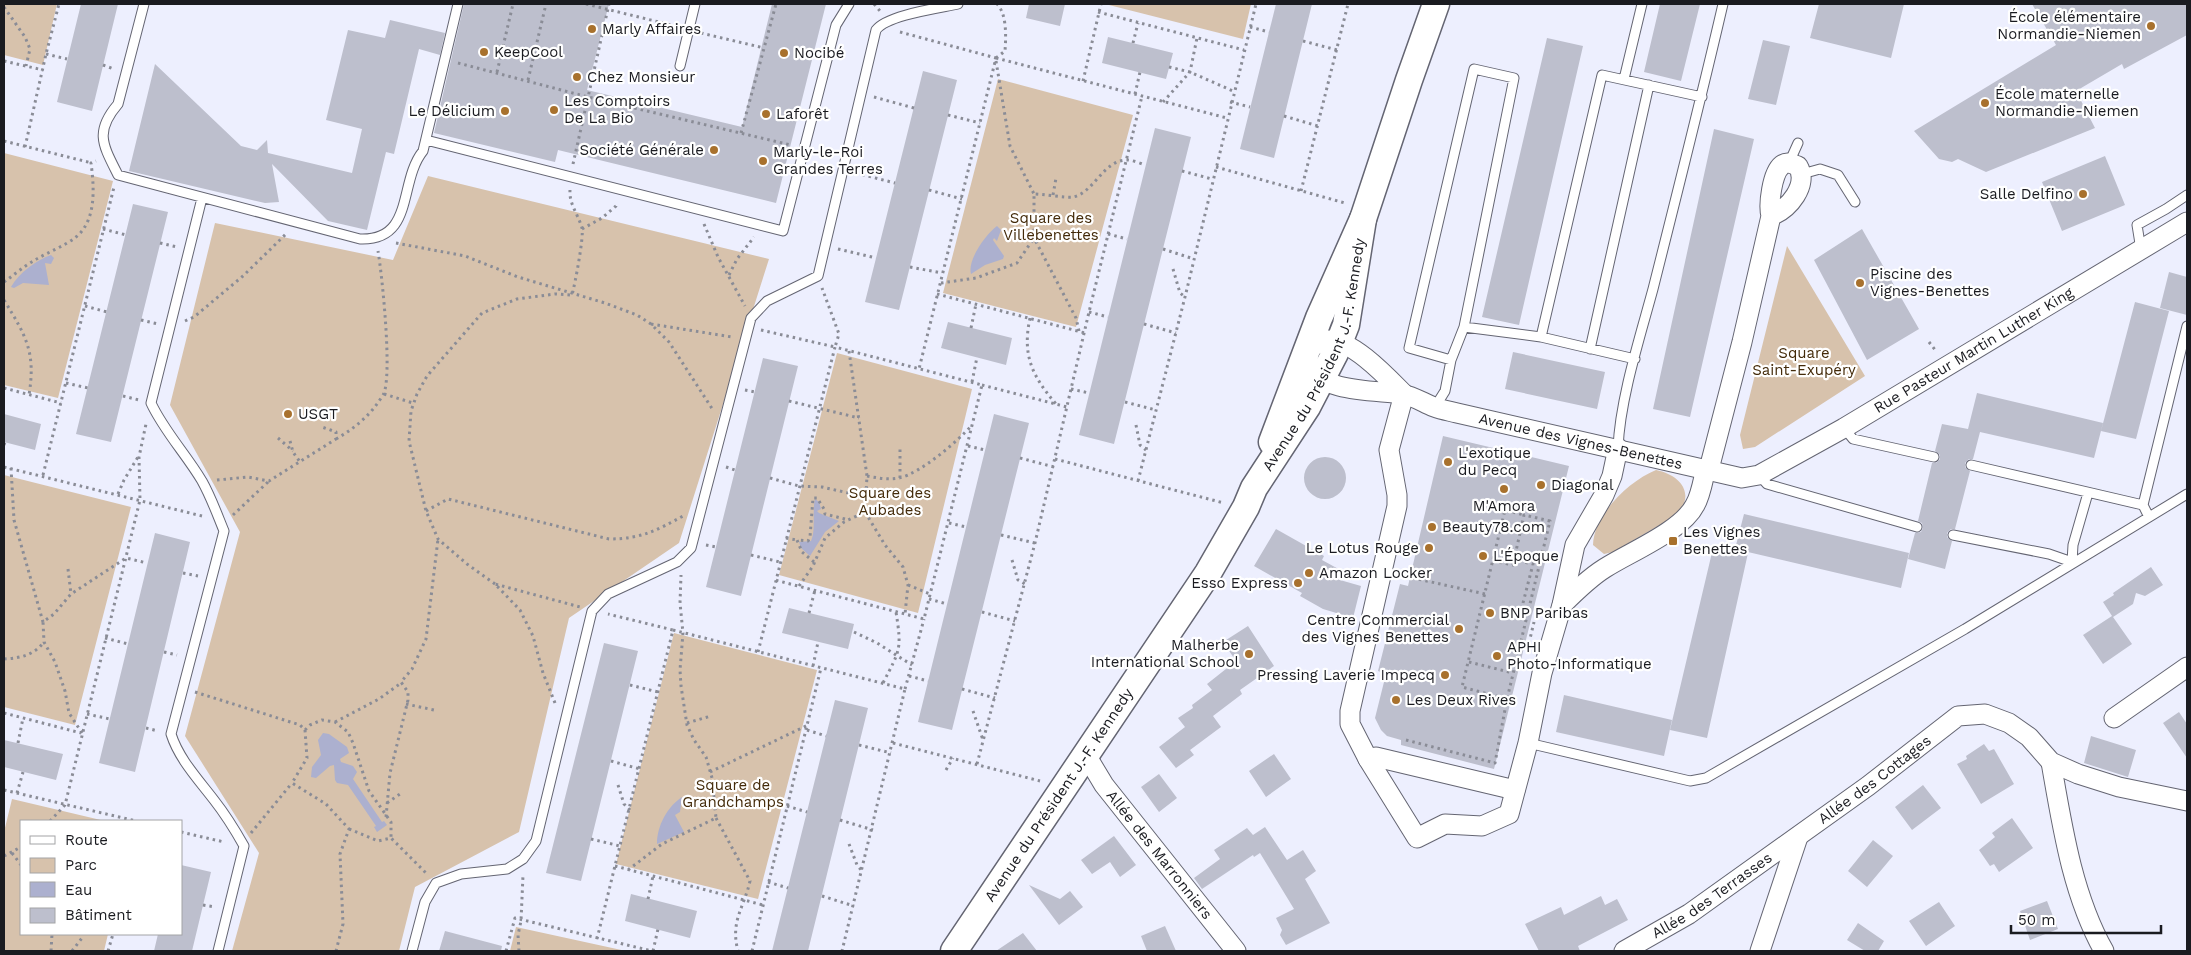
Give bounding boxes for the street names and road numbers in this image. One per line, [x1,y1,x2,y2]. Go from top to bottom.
street label: Avenue du Président J.-F. Kennedy [1259,237,1369,474]
street label: Rue Pasteur Martin Luther King [1870,283,2077,417]
street label: Avenue des Vignes-Benettes [1477,409,1684,473]
street label: Avenue du Président J.-F. Kennedy [981,685,1137,905]
street label: Allée des Cottages [1815,731,1935,828]
street label: Allée des Marronniers [1103,787,1216,923]
street label: Allée des Terrasses [1649,849,1776,942]

